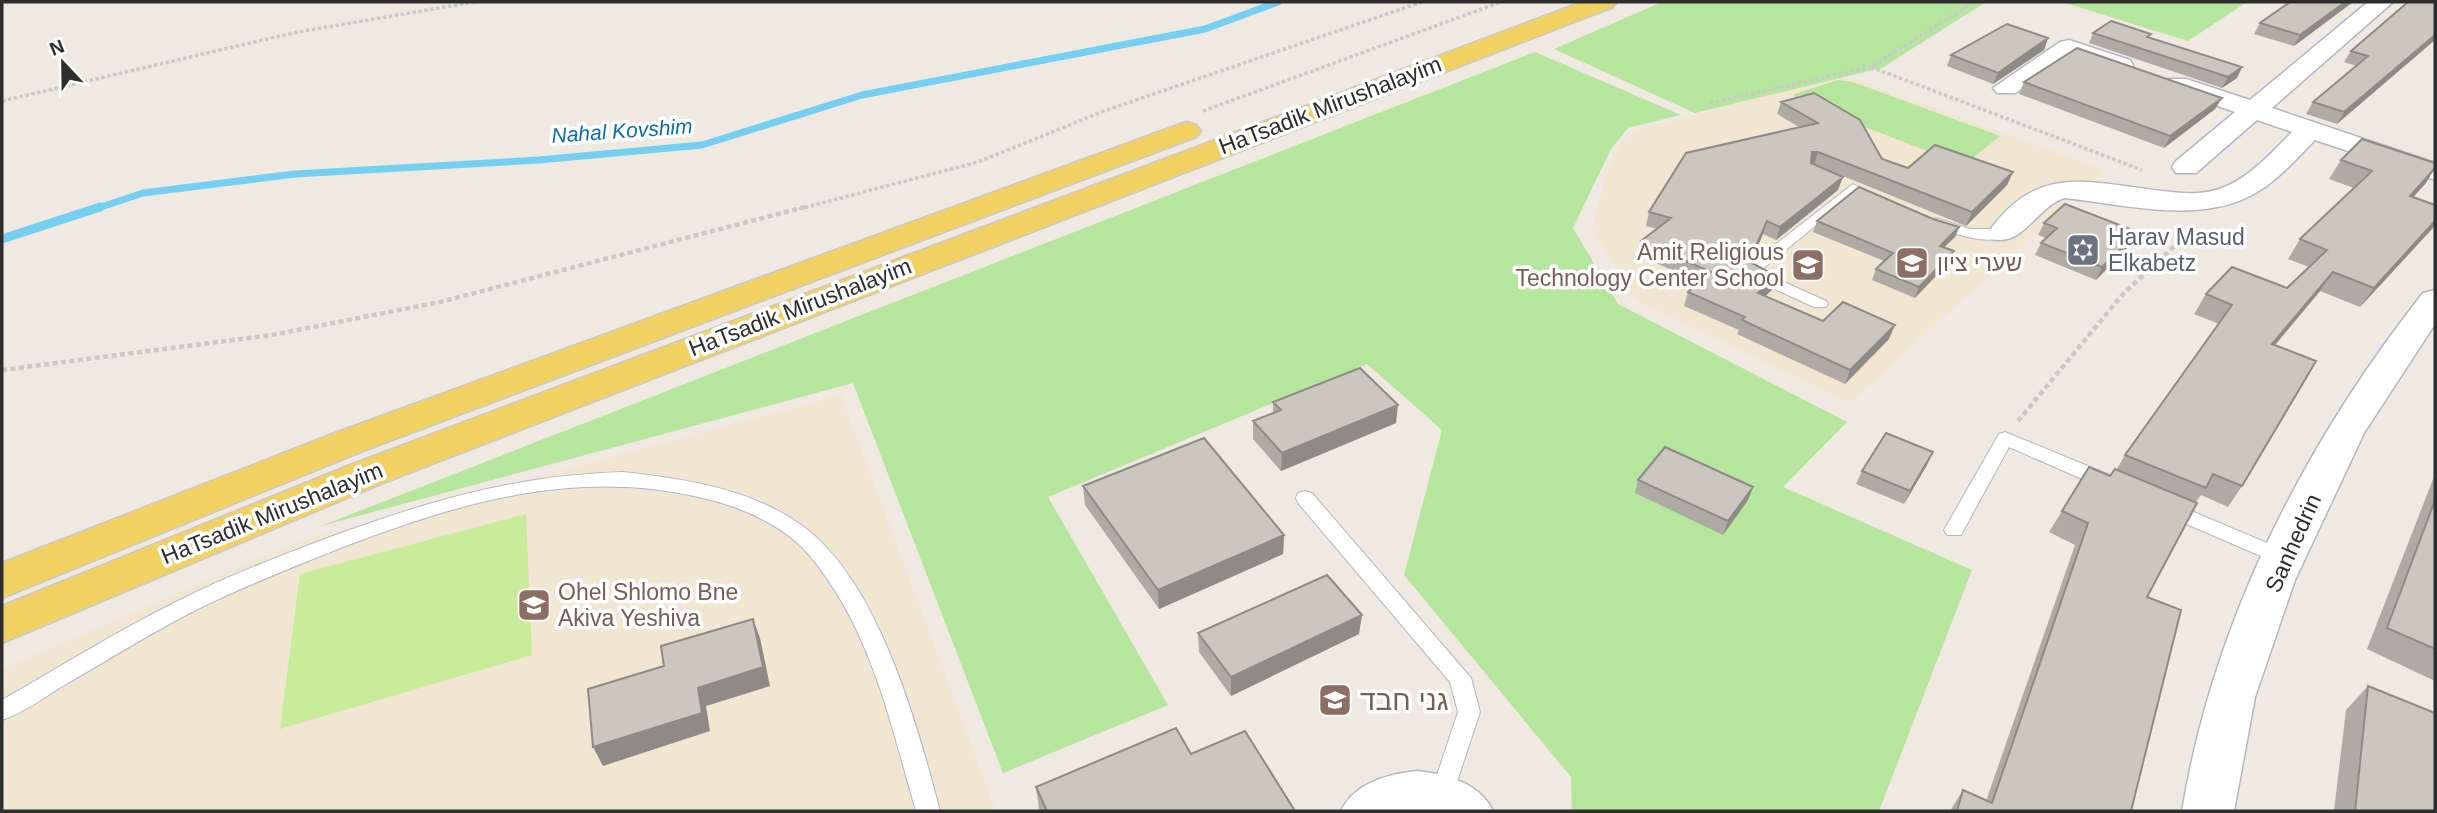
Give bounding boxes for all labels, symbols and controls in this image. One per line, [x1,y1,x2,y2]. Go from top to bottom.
north arrow [28,28,98,98]
text: N [47,35,67,60]
street label: HaTsadik Mirushalayim [1215,50,1445,160]
water label: Nahal Kovshim [551,114,693,147]
place label: Harav Masud Elkabetz [2108,224,2245,276]
synagogue icon: Harav Masud Elkabetz [2064,231,2102,269]
place label: Amit Religious Technology Center School [1516,239,1784,291]
school or university icon: שערי ציון [1893,244,1931,282]
school or university icon: Amit Religious Technology Center School [1789,246,1827,284]
place label: שערי ציון [1937,250,2022,276]
street label: HaTsadik Mirushalayim [685,252,915,362]
street label: HaTsadik Mirushalayim [158,457,386,569]
street label: Sanhedrin [2260,490,2326,596]
place label: Ohel Shlomo Bne Akiva Yeshiva [558,579,738,631]
school or university icon: Ohel Shlomo Bne Akiva Yeshiva [515,586,553,624]
school or university icon: גני חבד [1316,681,1354,719]
place label: גני חבד [1360,685,1449,716]

